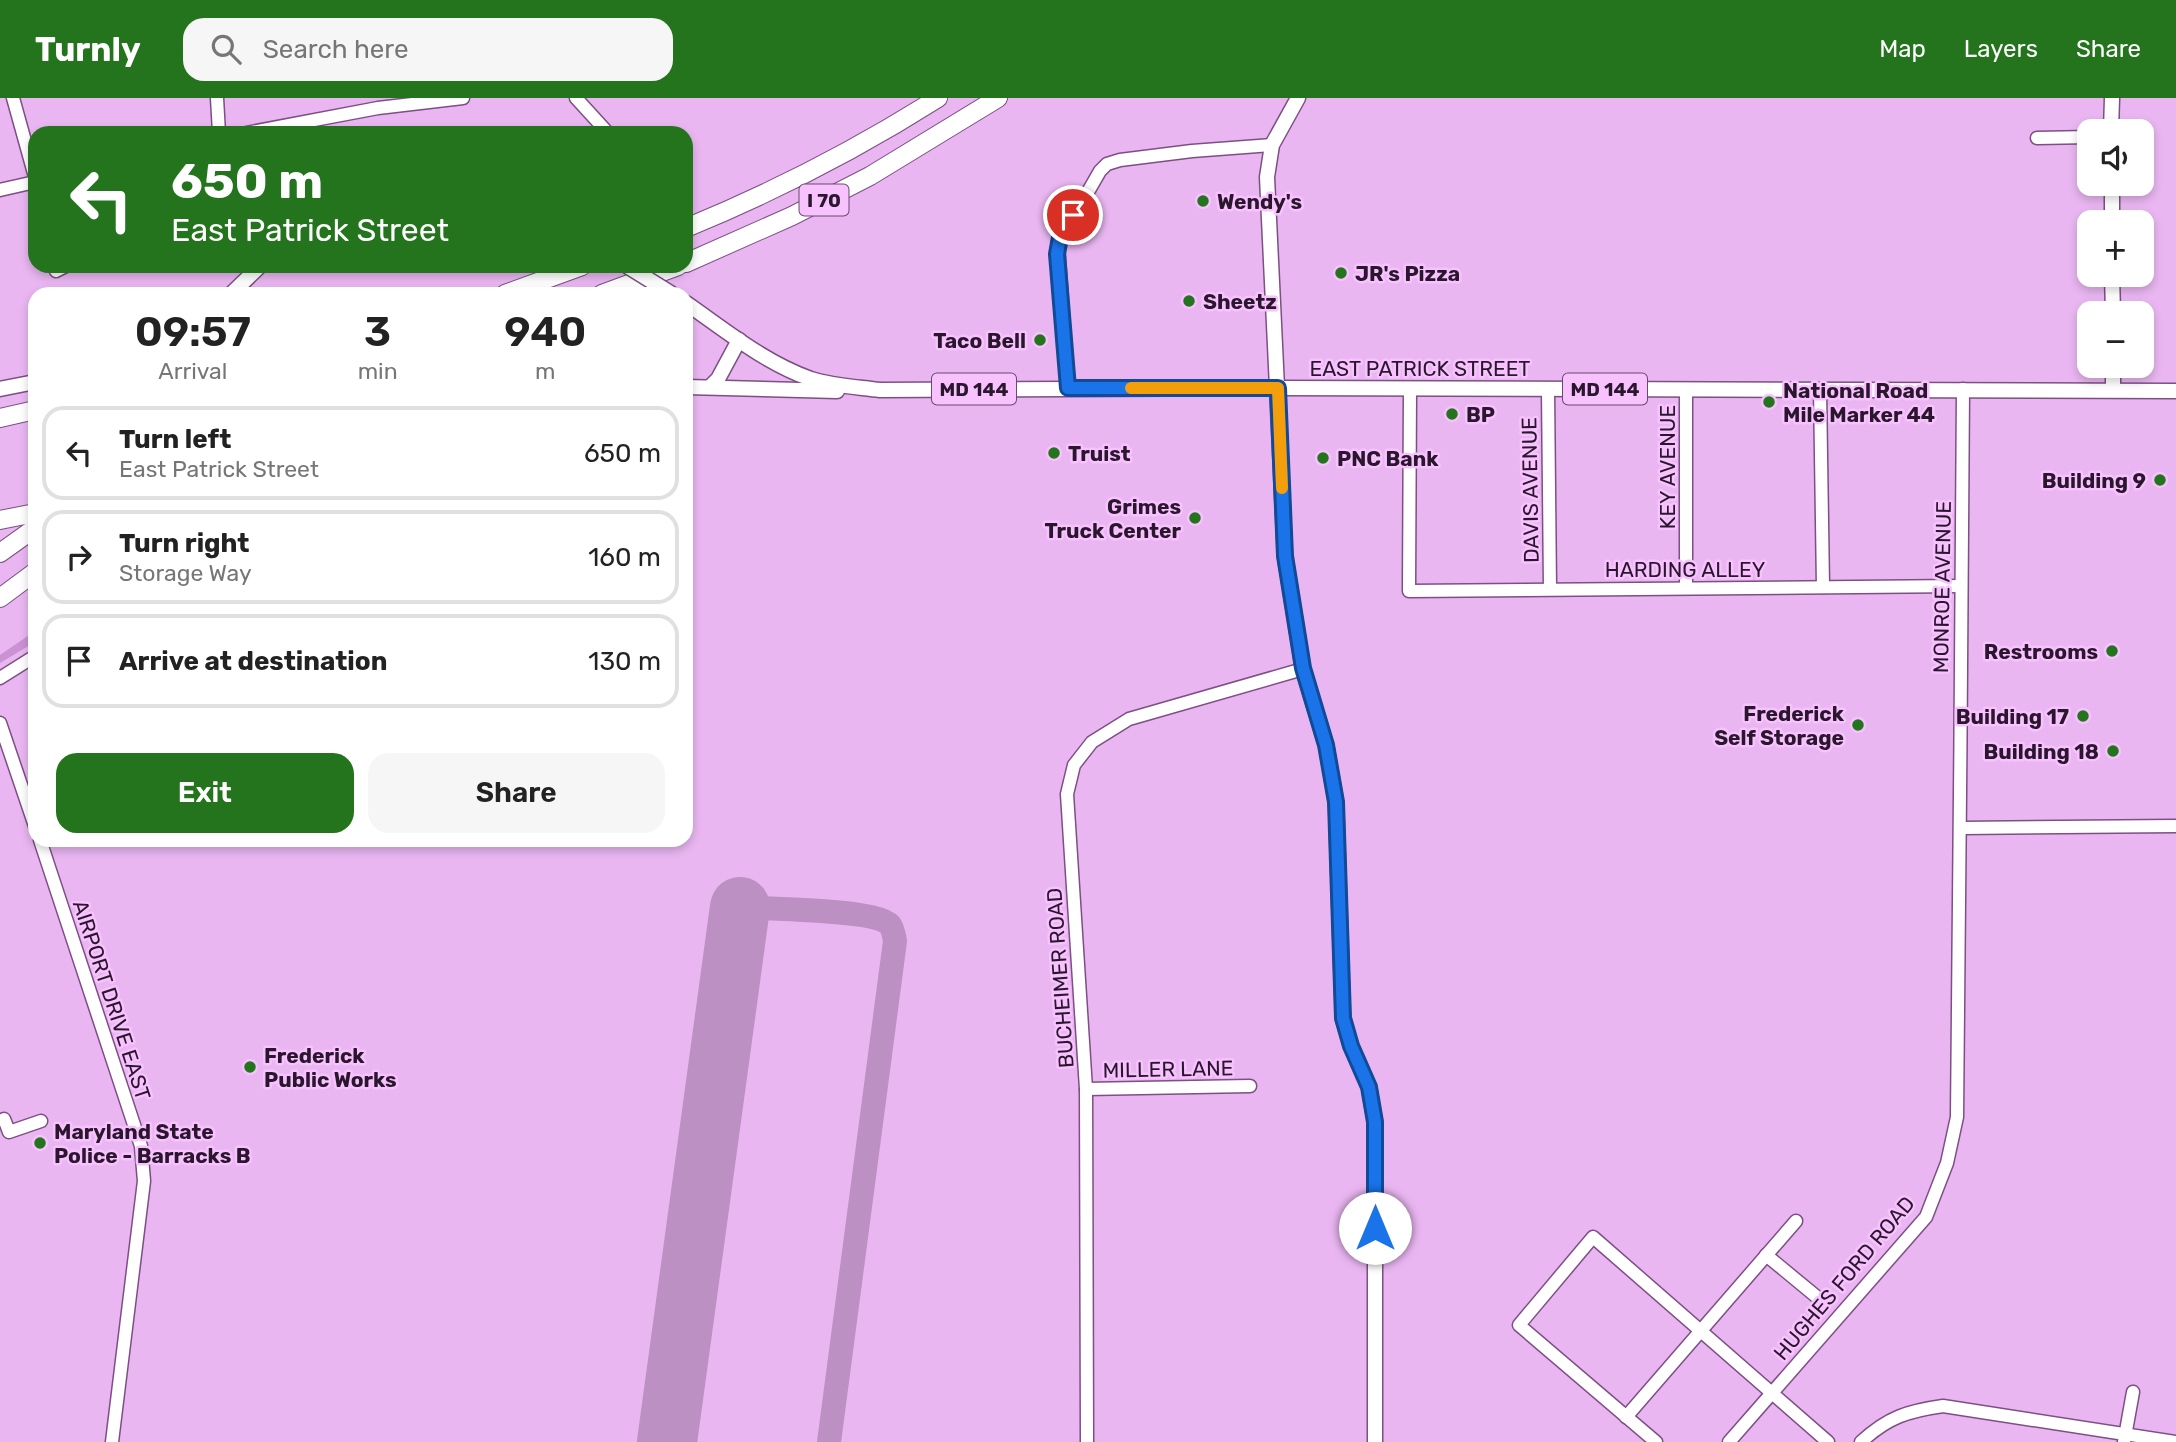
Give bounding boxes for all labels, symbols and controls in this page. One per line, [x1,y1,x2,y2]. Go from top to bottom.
search box [183,18,673,81]
text: Turnly [35,30,141,69]
icon: search [207,30,245,68]
text: Search here [263,34,409,65]
text: Map [1879,35,1926,63]
text: Layers [1964,35,2038,63]
text: Share [2076,35,2141,63]
map controls [2077,119,2154,378]
button: sound [2077,119,2154,196]
text: 650 m [171,152,323,210]
icon: left [56,154,147,245]
road number: I 70 [800,184,848,216]
pin [1043,185,1103,245]
place label: Wendy's [1217,189,1302,214]
marker: Wendy's [1195,193,1211,209]
icon: arrive [1054,196,1092,234]
button: + [2077,210,2154,287]
text: East Patrick Street [171,211,449,249]
place label: JR's Pizza [1355,261,1460,286]
marker: JR's Pizza [1333,265,1349,281]
place label: Sheetz [1203,289,1277,314]
marker: Sheetz [1181,293,1197,309]
button: − [2077,301,2154,378]
text: 09:57 [135,307,251,357]
text: 3 [364,307,391,357]
text: 940 [504,307,586,357]
place label: Taco Bell [933,328,1026,353]
marker: Taco Bell [1032,332,1048,348]
street label: EAST PATRICK STREET [1309,356,1531,381]
text: Arrival [158,357,227,385]
text: min [358,357,398,385]
text: m [535,357,556,385]
road number: MD 144 [932,374,1016,404]
road number: MD 144 [1563,374,1647,404]
place label: National Road Mile Marker 44 [1783,378,1935,427]
marker: National Road Mile Marker 44 [1761,394,1777,410]
place label: BP [1466,402,1495,427]
street label: KEY AVENUE [1655,405,1680,529]
marker: BP [1444,406,1460,422]
street label: DAVIS AVENUE [1516,417,1544,563]
text: Turn left [119,424,231,455]
icon: left [60,434,98,472]
text: 650 m [584,438,661,469]
place label: Truist [1068,441,1131,466]
marker: Truist [1046,445,1062,461]
place label: PNC Bank [1337,446,1439,471]
marker: PNC Bank [1315,450,1331,466]
text: East Patrick Street [119,455,319,483]
place label: Building 9 [2042,468,2146,493]
marker: Building 9 [2152,472,2168,488]
place label: Grimes Truck Center [1044,494,1181,543]
street label: MONROE AVENUE [1928,501,1956,673]
marker: Grimes Truck Center [1187,510,1203,526]
text: Turn right [119,528,249,559]
icon: right [60,538,98,576]
text: 160 m [588,542,661,573]
street label: HARDING ALLEY [1605,557,1765,582]
text: Storage Way [119,559,252,587]
place label: Restrooms [1984,639,2098,664]
icon: arrive [60,642,98,680]
marker: Restrooms [2104,643,2120,659]
text: Arrive at destination [119,646,387,677]
text: 130 m [588,646,661,677]
place label: Frederick Self Storage [1714,701,1845,750]
place label: Building 17 [1956,704,2069,729]
marker: Building 17 [2075,708,2091,724]
marker: Frederick Self Storage [1850,717,1866,733]
place label: Building 18 [1984,739,2099,764]
marker: Building 18 [2105,743,2121,759]
button: Exit [56,753,354,833]
button: Share [368,753,665,833]
street label: BUCHEIMER ROAD [1041,887,1079,1069]
street label: AIRPORT DRIVE EAST [68,897,156,1103]
place label: Frederick Public Works [264,1043,397,1092]
street label: MILLER LANE [1102,1055,1234,1083]
marker: Frederick Public Works [242,1059,258,1075]
place label: Maryland State Police - Barracks B [54,1119,251,1168]
marker: Maryland State Police - Barracks B [32,1135,48,1151]
position arrow [1338,1191,1412,1265]
street label: HUGHES FORD ROAD [1768,1191,1920,1365]

